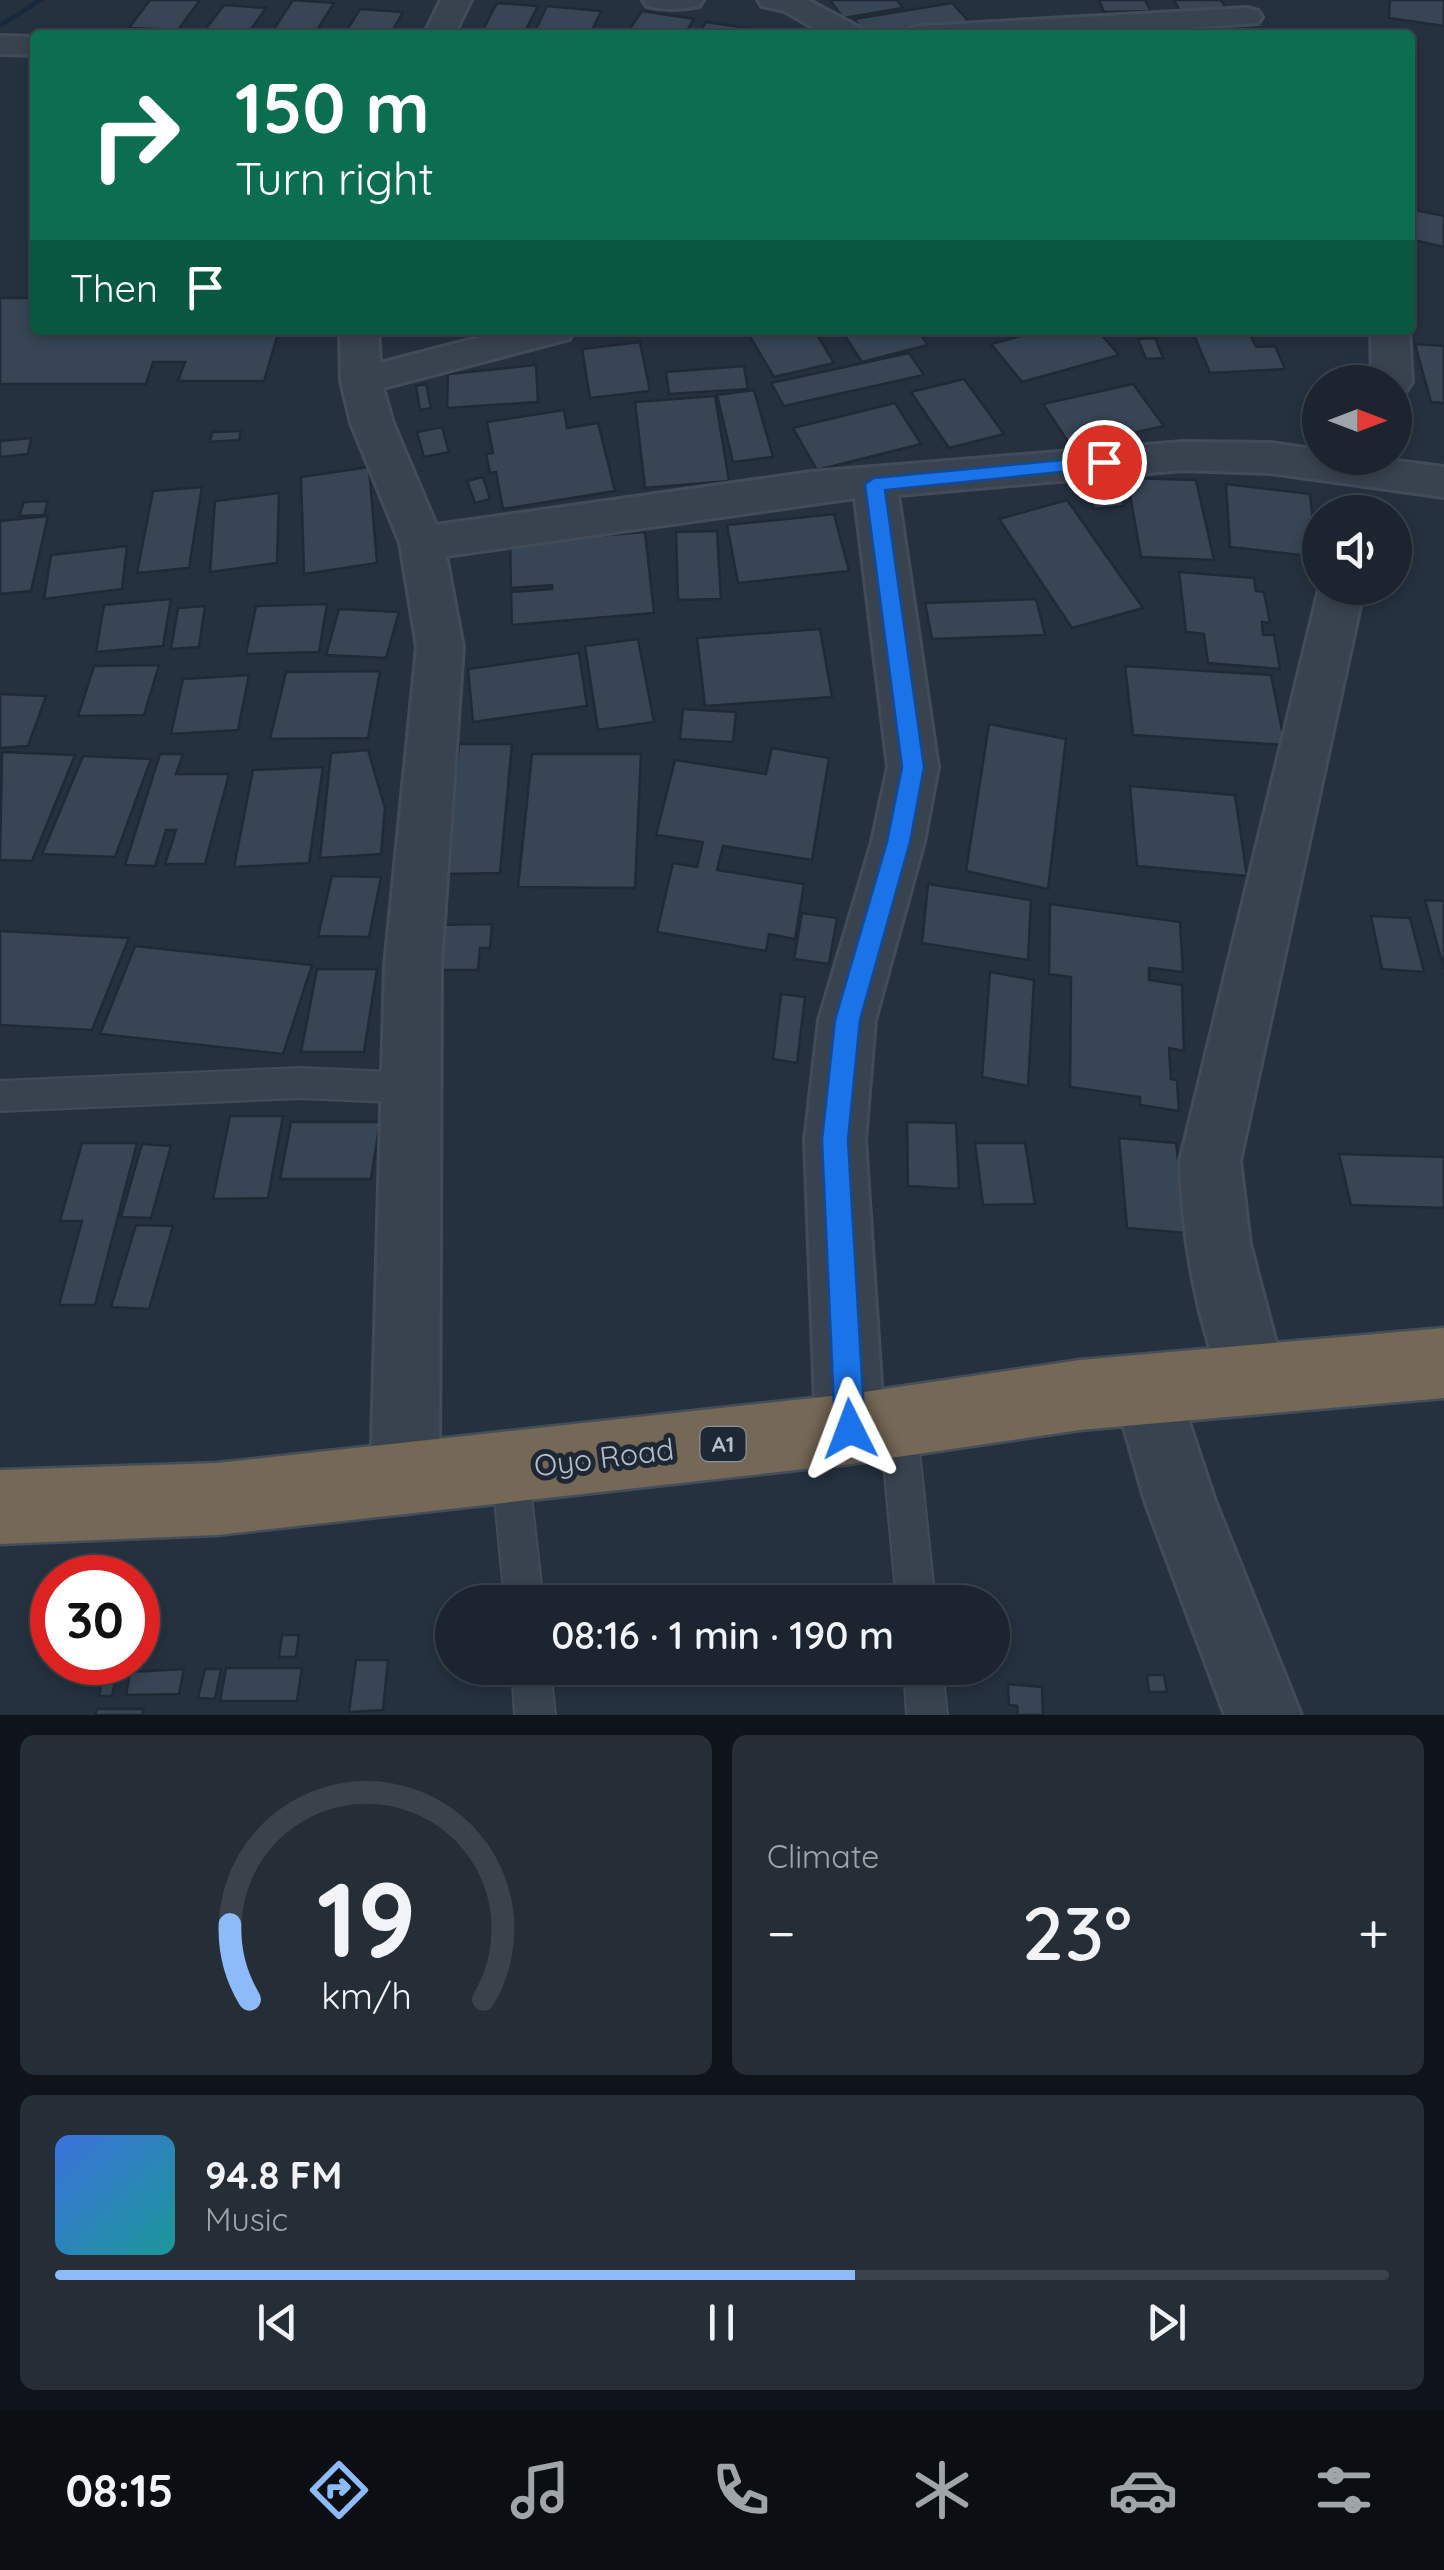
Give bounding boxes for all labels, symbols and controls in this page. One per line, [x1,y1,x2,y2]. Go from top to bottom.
text: 150 m [235,63,430,151]
icon: right [70,70,200,200]
text: Turn right [235,150,434,206]
icon: arrive [178,260,233,315]
text: Then [70,264,158,312]
north arrow [1302,365,1412,475]
map controls [1302,365,1412,605]
pin [1062,420,1147,505]
icon: arrive [1077,435,1132,490]
button: sound [1302,495,1412,605]
position arrow [798,1377,902,1481]
road number: A1 [700,1427,746,1461]
street label: Oyo Road [532,1430,676,1484]
speed limit sign: 30 [30,1555,160,1685]
text: 08:16 · 1 min · 190 m [551,1611,894,1659]
text: Climate [767,1836,879,1876]
text: 19 [316,1853,416,1983]
text: 23° [1022,1885,1132,1979]
text: − [767,1898,796,1967]
text: + [1358,1898,1389,1967]
text: km/h [321,1973,411,2018]
text: 94.8 FM [205,2151,342,2199]
text: Music [205,2199,288,2239]
icon: previous [250,2295,305,2350]
icon: pause [694,2295,749,2350]
icon: next [1139,2295,1194,2350]
icon: directions [304,2455,374,2525]
icon: music [505,2455,575,2525]
icon: phone [706,2455,776,2525]
icon: climate [907,2455,977,2525]
icon: car [1108,2455,1178,2525]
icon: filters [1309,2455,1379,2525]
text: 08:15 [65,2462,173,2518]

